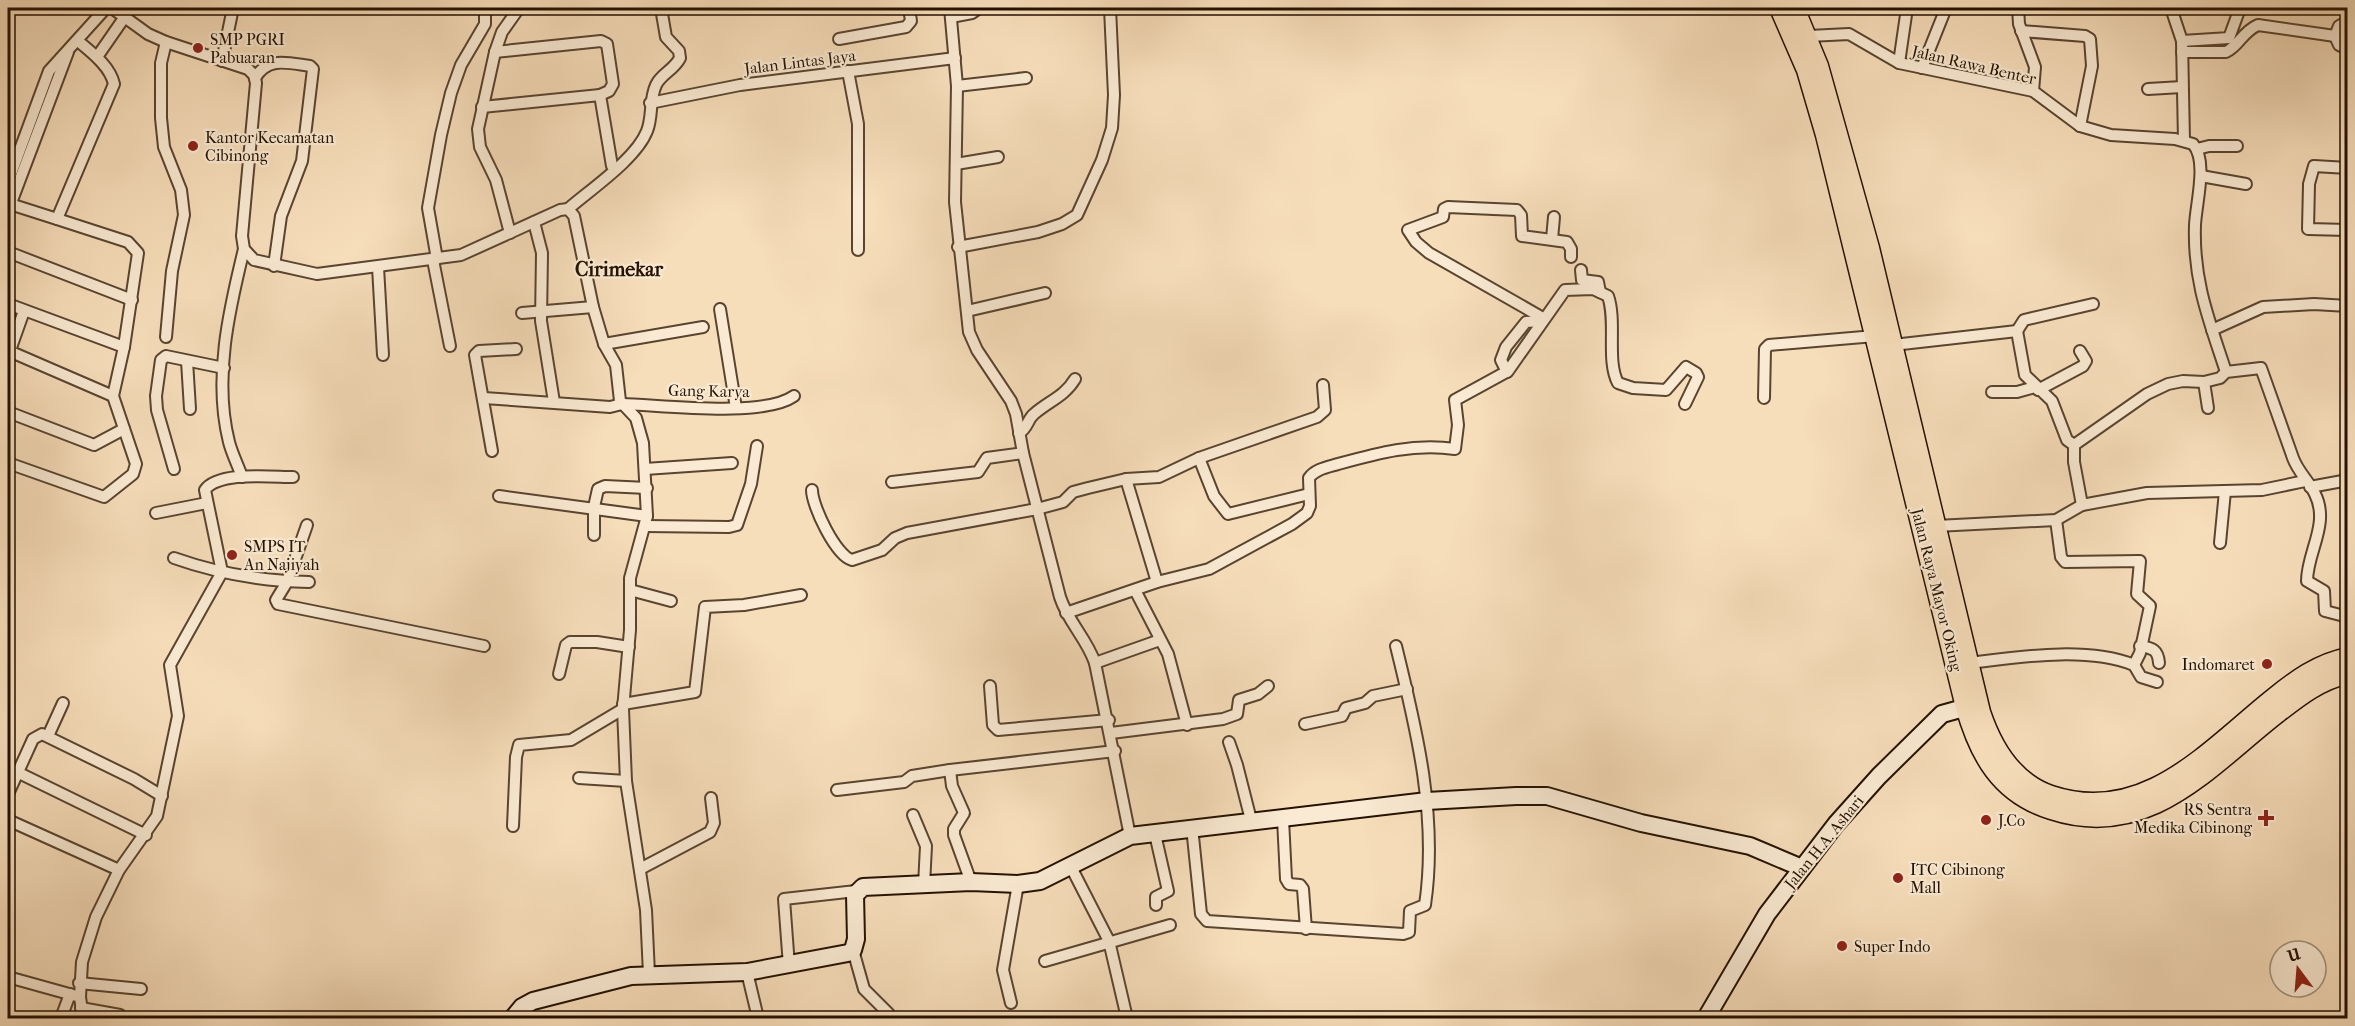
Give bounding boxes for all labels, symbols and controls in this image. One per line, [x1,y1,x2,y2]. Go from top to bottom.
place label: SMP PGRI Pabuaran [210,30,285,67]
marker: SMP PGRI Pabuaran [191,41,205,55]
street label: Jalan Rawa Benter [1908,41,2038,89]
street label: Jalan Lintas Jaya [741,46,857,79]
place label: Kantor Kecamatan Cibinong [205,128,335,165]
marker: Kantor Kecamatan Cibinong [186,139,200,153]
district label: Cirimekar [575,258,663,281]
street label: Gang Karya [668,381,751,401]
street label: Jalan Raya Mayor Oking [1907,505,1967,674]
place label: SMPS IT An Najiyah [243,537,320,574]
marker: SMPS IT An Najiyah [225,548,239,562]
place label: Indomaret [2182,655,2255,674]
marker: Indomaret [2260,657,2274,671]
street label: Jalan H.A. Ashari [1779,791,1868,894]
place label: RS Sentra Medika Cibinong [2134,800,2253,837]
marker: RS Sentra Medika Cibinong [2257,809,2275,827]
place label: J.Co [1996,811,2025,830]
marker: J.Co [1979,813,1993,827]
place label: ITC Cibinong Mall [1910,860,2005,897]
marker: ITC Cibinong Mall [1891,871,1905,885]
place label: Super Indo [1854,937,1930,956]
marker: Super Indo [1835,939,1849,953]
north arrow [2268,939,2328,999]
text: U [2284,944,2303,966]

